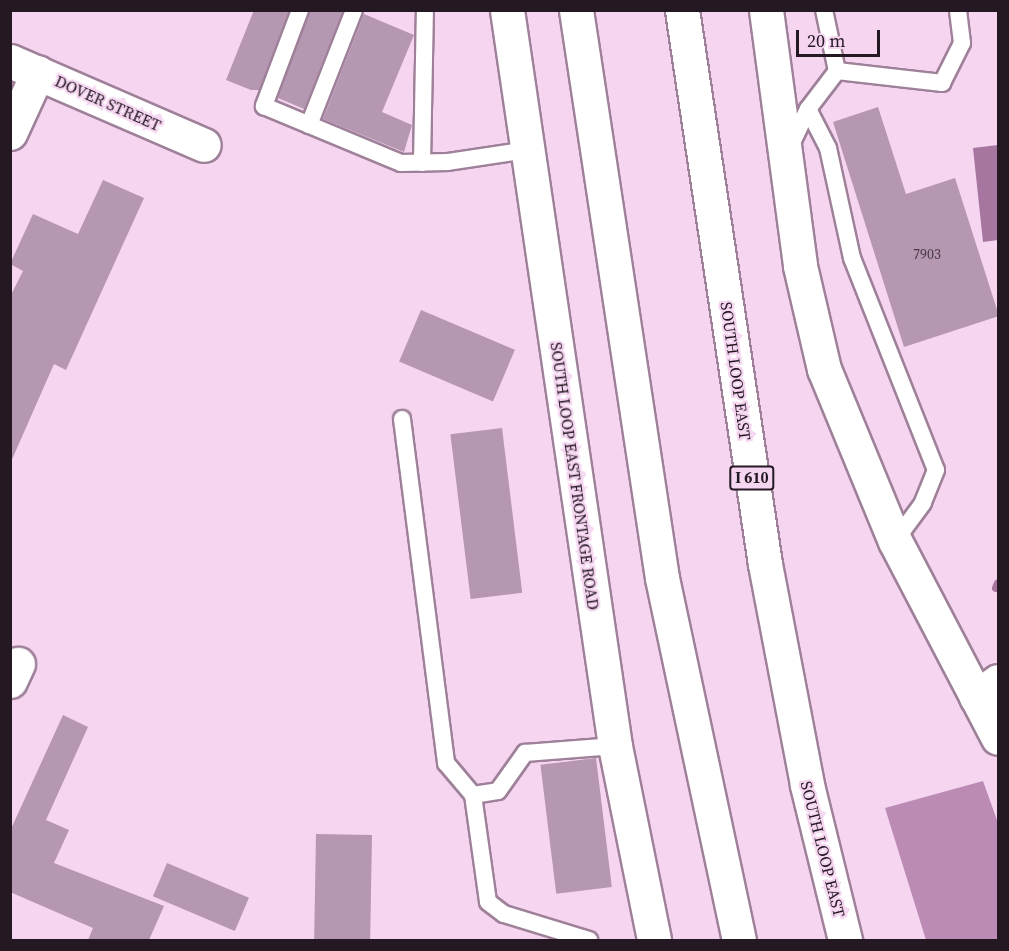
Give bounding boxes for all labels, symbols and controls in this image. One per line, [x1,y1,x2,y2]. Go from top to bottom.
scale bar [799,18,883,56]
text: 20 m [807,28,845,53]
street label: DOVER STREET [52,71,164,135]
house number: 7903 [913,246,941,262]
street label: SOUTH LOOP EAST [717,301,755,441]
street label: SOUTH LOOP EAST FRONTAGE ROAD [547,341,603,611]
road number: I 610 [728,466,776,490]
street label: SOUTH LOOP EAST [797,779,849,919]

